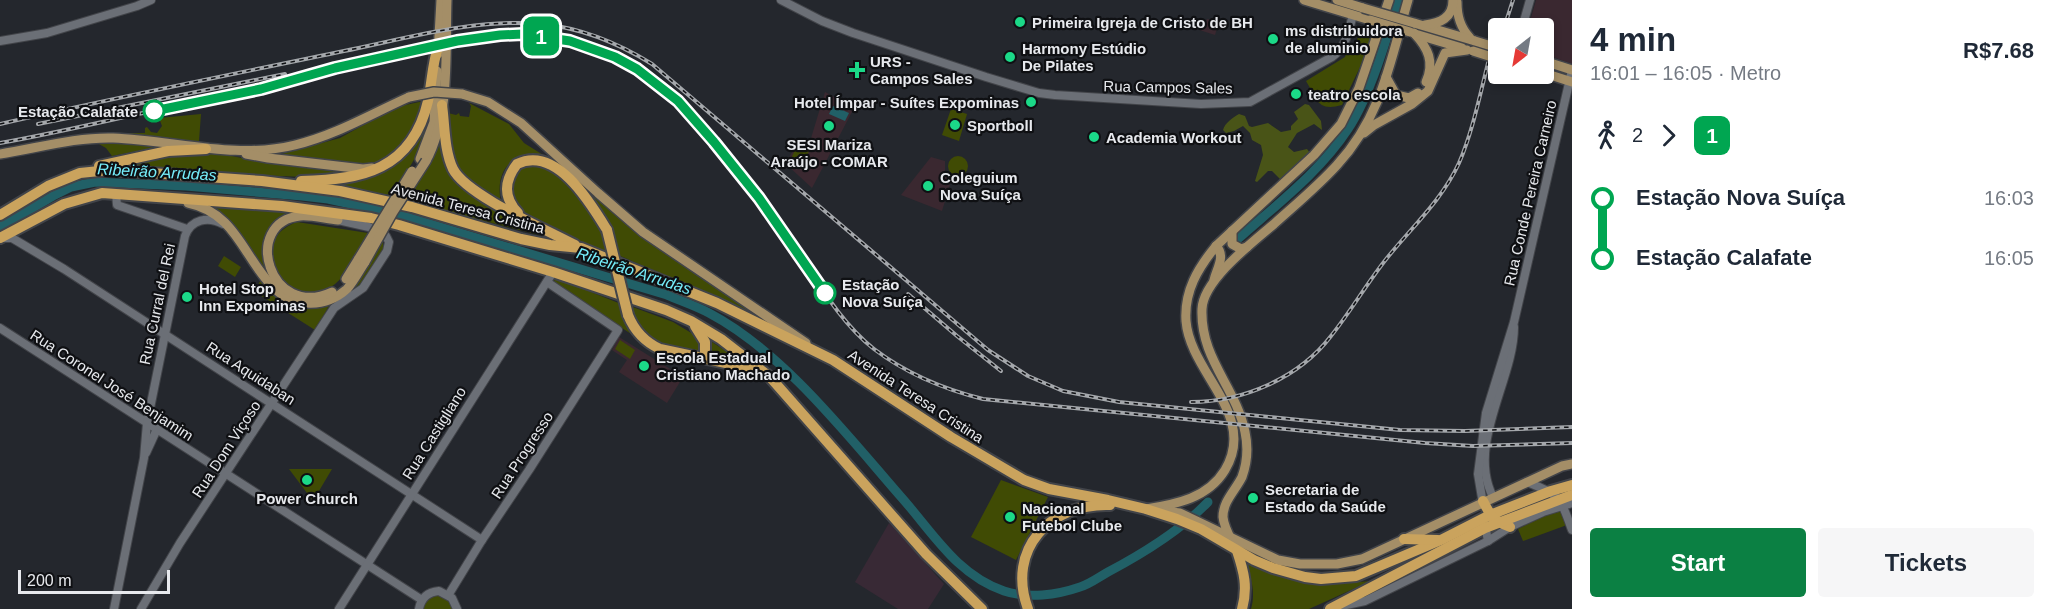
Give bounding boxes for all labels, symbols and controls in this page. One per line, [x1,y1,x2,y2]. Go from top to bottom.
place label: Primeira Igreja de Cristo de BH [1032,14,1253,31]
marker: Primeira Igreja de Cristo de BH [1013,15,1027,29]
line badge: 1 [522,16,560,56]
north arrow [1488,18,1554,84]
map controls [1488,18,1554,84]
text: 4 min [1590,21,1676,58]
place label: ms distribuidora de aluminio [1285,22,1403,56]
text: 1 [535,25,547,48]
marker: ms distribuidora de aluminio [1266,32,1280,46]
text: R$7.68 [1963,38,2034,63]
place label: Harmony Estúdio De Pilates [1022,40,1146,74]
marker: Harmony Estúdio De Pilates [1003,50,1017,64]
place label: URS - Campos Sales [870,53,973,87]
marker: URS - Campos Sales [848,61,866,79]
text: 16:01 – 16:05 · Metro [1590,62,1781,84]
street label: Rua Campos Sales [1103,77,1233,97]
place label: teatro escola [1308,86,1401,103]
marker: teatro escola [1289,87,1303,101]
place label: Hotel Ímpar - Suítes Expominas [794,94,1019,111]
marker: Hotel Ímpar - Suítes Expominas [1024,95,1038,109]
street label: Rua Conde Pereira Carneiro [1500,98,1560,288]
marker: Estação Calafate [143,100,165,122]
place label: Estação Calafate [18,103,138,120]
place label: Sportboll [967,117,1033,134]
marker: Sportboll [948,118,962,132]
marker: SESI Mariza Araújo - COMAR [822,119,836,133]
icon: walk [1590,119,1623,152]
icon: forward [1652,119,1685,152]
text: 2 [1632,124,1643,146]
text: 1 [1706,124,1718,147]
place label: Academia Workout [1106,129,1242,146]
marker: Academia Workout [1087,130,1101,144]
place label: SESI Mariza Araújo - COMAR [770,136,888,170]
water label: Ribeirão Arrudas [97,160,217,184]
place label: Coleguium Nova Suíça [940,169,1022,203]
street label: Avenida Teresa Cristina [390,179,547,237]
marker: Coleguium Nova Suíça [921,179,935,193]
text: Estação Nova Suíça [1636,185,1845,210]
text: 16:03 [1984,187,2034,209]
street label: Rua Curral del Rei [136,242,178,366]
water label: Ribeirão Arrudas [575,244,693,298]
text: Estação Calafate [1636,245,1812,270]
text: 16:05 [1984,247,2034,269]
place label: Estação Nova Suíça [842,276,924,310]
place label: Hotel Stop Inn Expominas [199,280,306,314]
marker: Estação Nova Suíça [814,282,836,304]
marker: Hotel Stop Inn Expominas [180,290,194,304]
street label: Rua Coronel José Benjamim [27,326,197,444]
street label: Rua Aquidaban [203,338,299,408]
street label: Avenida Teresa Cristina [845,346,987,446]
place label: Escola Estadual Cristiano Machado [656,349,790,383]
marker: Escola Estadual Cristiano Machado [637,359,651,373]
street label: Rua Castigliano [399,384,469,482]
street label: Rua Dom Viçoso [188,397,264,501]
street label: Rua Progresso [488,408,556,502]
marker: Power Church [300,473,314,487]
place label: Secretaria de Estado da Saúde [1265,481,1386,515]
place label: Power Church [256,490,358,507]
marker: Secretaria de Estado da Saúde [1246,491,1260,505]
place label: Nacional Futebol Clube [1022,500,1122,534]
marker: Nacional Futebol Clube [1003,510,1017,524]
button: Start [1590,528,1806,597]
button: Tickets [1818,528,2034,597]
scale bar [18,567,170,594]
text: 200 m [27,572,71,589]

